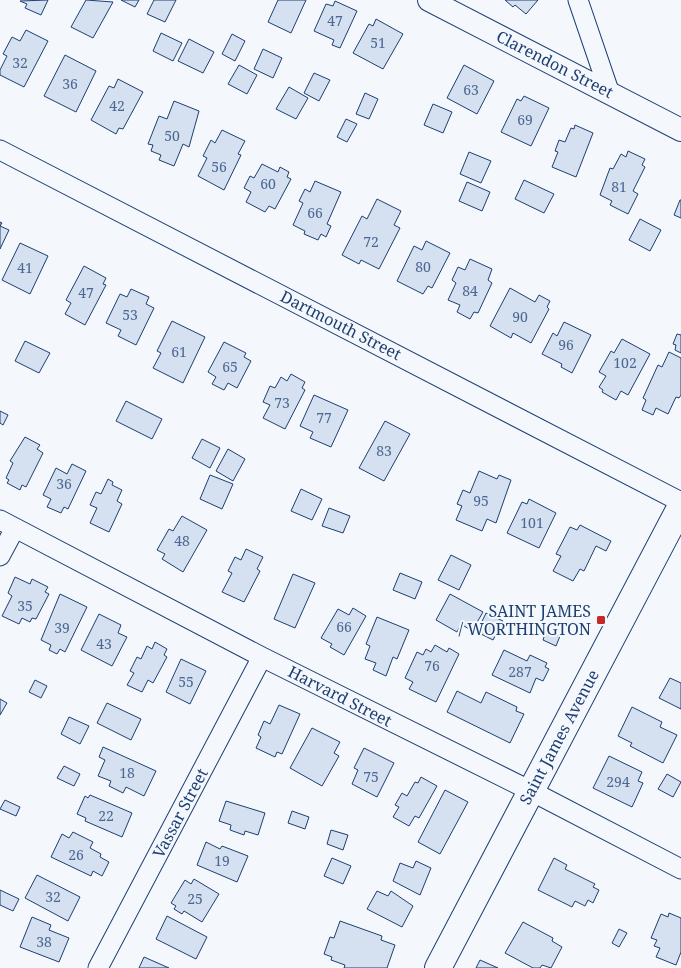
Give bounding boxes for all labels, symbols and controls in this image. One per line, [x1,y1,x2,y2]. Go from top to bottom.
house number: 47 [327,11,343,30]
street label: Clarendon Street [493,25,618,103]
house number: 51 [370,33,386,52]
house number: 32 [12,53,28,72]
house number: 36 [62,74,78,93]
house number: 63 [463,80,479,99]
house number: 42 [109,96,125,115]
house number: 69 [517,110,533,129]
house number: 50 [164,126,180,145]
house number: 56 [211,157,227,176]
house number: 60 [260,174,276,193]
house number: 81 [611,177,627,196]
house number: 66 [307,203,323,222]
house number: 72 [363,232,379,251]
house number: 80 [415,257,431,276]
house number: 41 [17,258,33,277]
house number: 84 [462,281,478,300]
house number: 47 [78,283,94,302]
street label: Dartmouth Street [277,285,406,365]
house number: 53 [122,305,138,324]
house number: 90 [512,307,528,326]
house number: 96 [558,335,574,354]
house number: 61 [171,342,187,361]
house number: 102 [613,353,637,372]
house number: 65 [222,357,238,376]
house number: 73 [274,393,290,412]
house number: 77 [316,408,332,427]
house number: 83 [376,441,392,460]
house number: 36 [56,474,72,493]
house number: 95 [473,491,489,510]
house number: 101 [520,513,544,532]
house number: 48 [174,531,190,550]
house number: 35 [17,596,33,615]
place label: SAINT JAMES / WORTHINGTON [459,600,591,640]
marker: SAINT JAMES / WORTHINGTON [595,614,607,626]
house number: 66 [336,617,352,636]
house number: 39 [54,618,70,637]
house number: 43 [96,634,112,653]
house number: 76 [424,656,440,675]
street label: Harvard Street [284,660,396,732]
house number: 287 [508,662,532,681]
street label: Saint James Avenue [514,666,604,808]
house number: 55 [178,672,194,691]
house number: 18 [119,763,135,782]
street label: Vassar Street [147,764,213,862]
house number: 75 [363,767,379,786]
house number: 294 [606,772,630,791]
house number: 22 [98,806,114,825]
house number: 26 [68,845,84,864]
house number: 19 [214,851,230,870]
house number: 32 [45,887,61,906]
house number: 25 [187,889,203,908]
house number: 38 [36,932,52,951]

